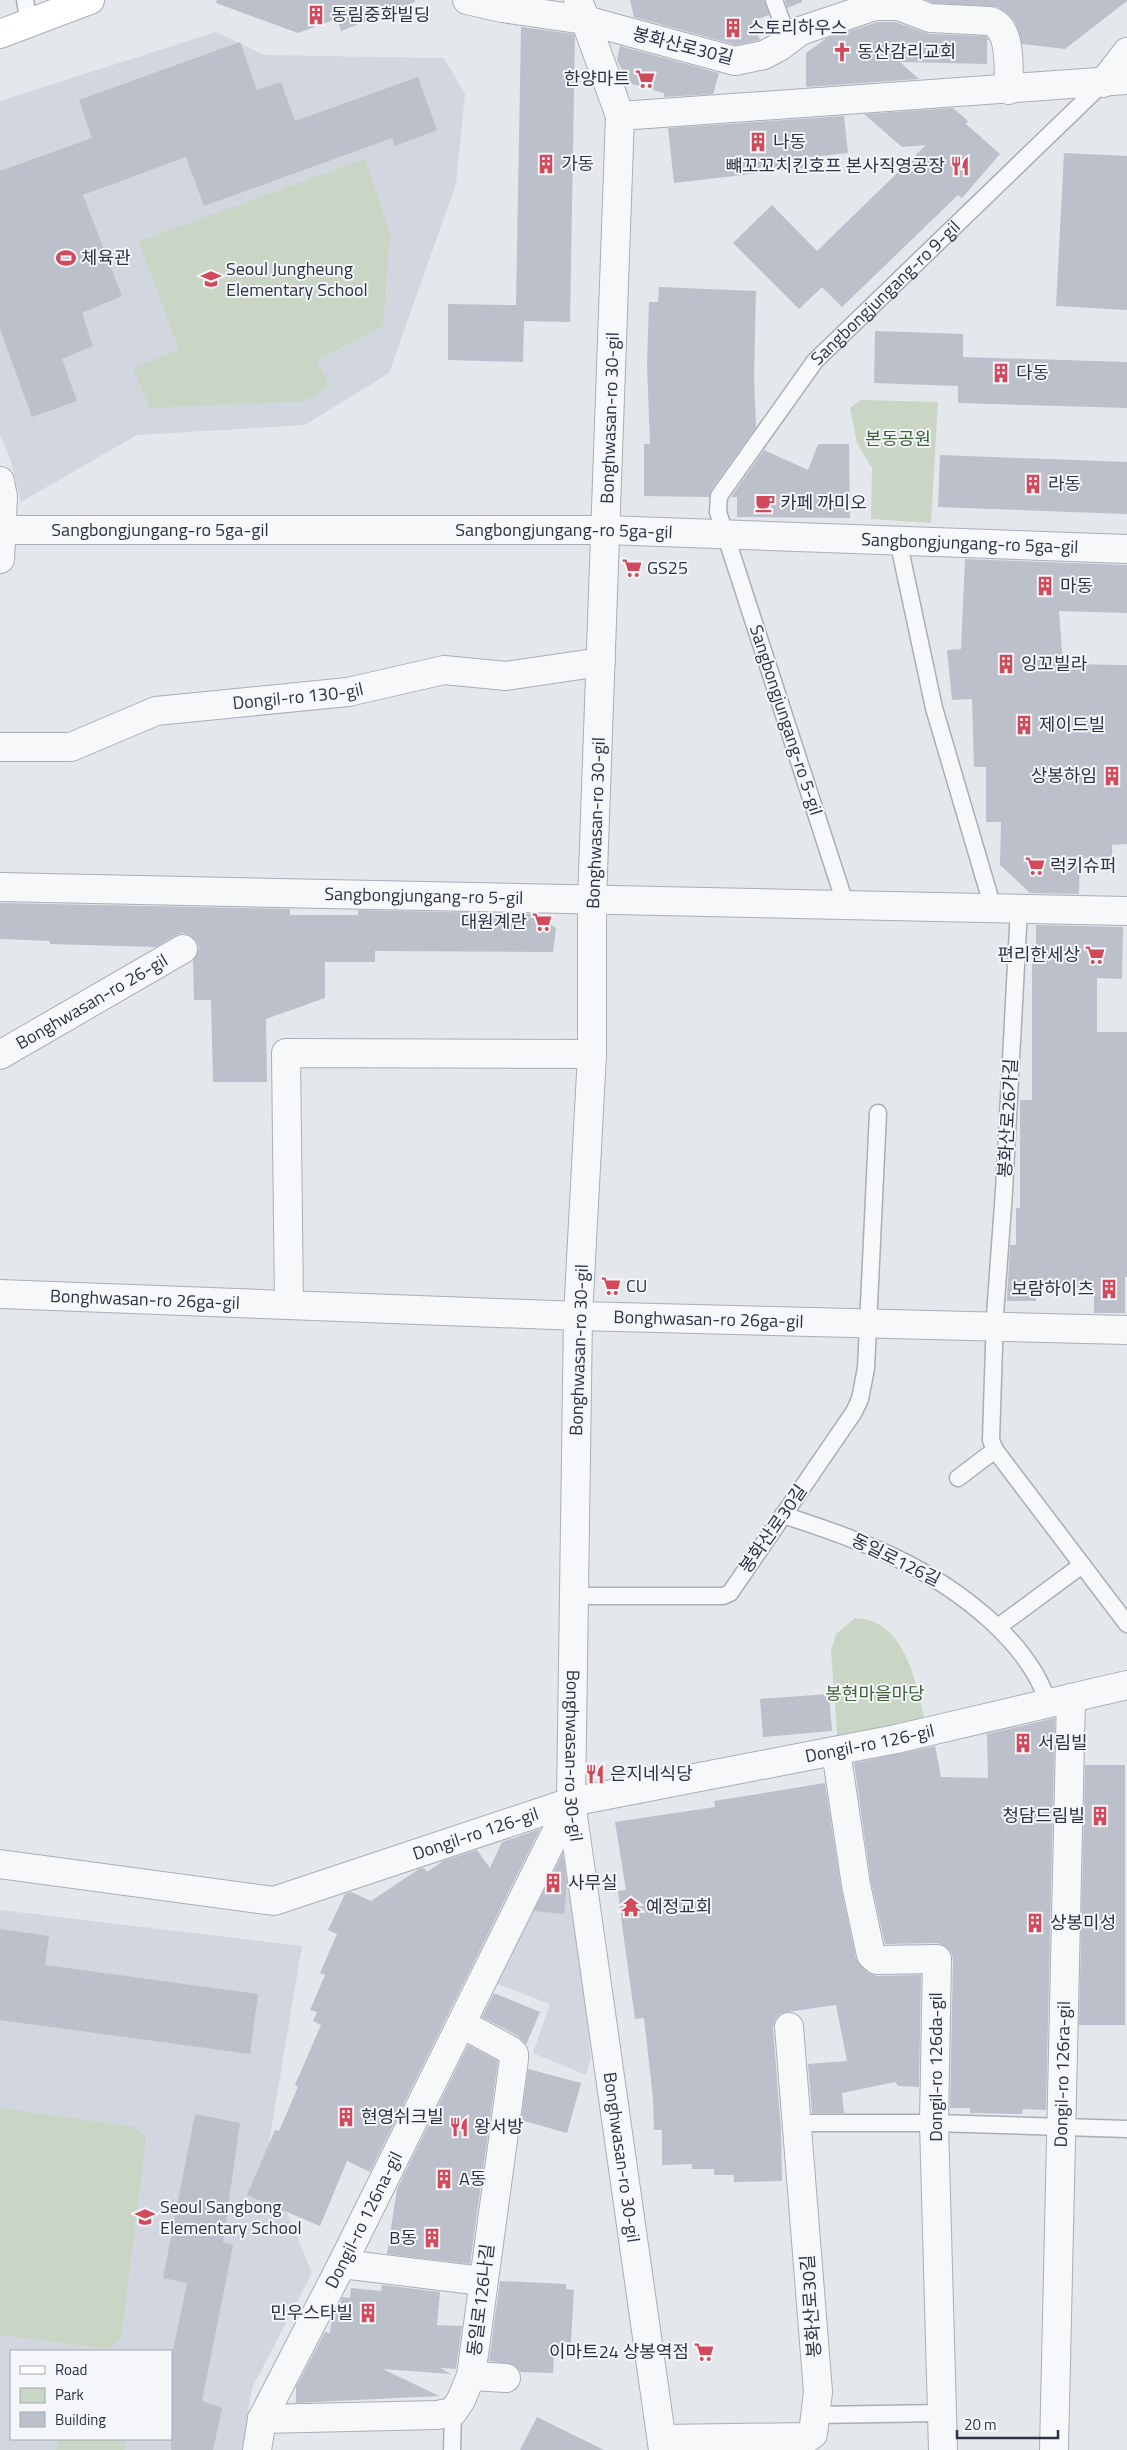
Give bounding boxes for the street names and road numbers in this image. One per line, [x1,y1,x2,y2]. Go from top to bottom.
street label: 봉화산로30길 [630,20,736,71]
street label: Sangbongjungang-ro 9-gil [804,214,966,371]
street label: Bonghwasan-ro 30-gil [593,332,626,504]
street label: Sangbongjungang-ro 5ga-gil [51,516,269,543]
street label: Sangbongjungang-ro 5ga-gil [455,516,673,545]
street label: Sangbongjungang-ro 5ga-gil [861,525,1079,560]
street label: Sangbongjungang-ro 5-gil [743,621,830,819]
street label: Dongil-ro 130-gil [231,675,366,716]
street label: Bonghwasan-ro 30-gil [579,737,612,909]
street label: Sangbongjungang-ro 5-gil [324,880,524,911]
street label: Bonghwasan-ro 26-gil [10,947,173,1056]
street label: 봉화산로26가길 [991,1058,1024,1178]
street label: Bonghwasan-ro 30-gil [562,1264,595,1436]
street label: Bonghwasan-ro 26ga-gil [49,1282,240,1316]
street label: Bonghwasan-ro 26ga-gil [613,1303,804,1335]
street label: 봉화산로30길 [732,1479,813,1579]
street label: 동일로126길 [847,1526,945,1593]
street label: Bonghwasan-ro 30-gil [558,1670,590,1843]
street label: Dongil-ro 126-gil [803,1716,937,1769]
street label: Dongil-ro 126-gil [409,1800,542,1867]
street label: Dongil-ro 126da-gil [922,1992,949,2142]
street label: Dongil-ro 126ra-gil [1047,2001,1077,2148]
street label: Bonghwasan-ro 30-gil [596,2070,647,2244]
street label: Dongil-ro 126na-gil [318,2147,409,2293]
street label: 동일로126나길 [460,2242,501,2358]
street label: 봉화산로30길 [793,2254,828,2358]

